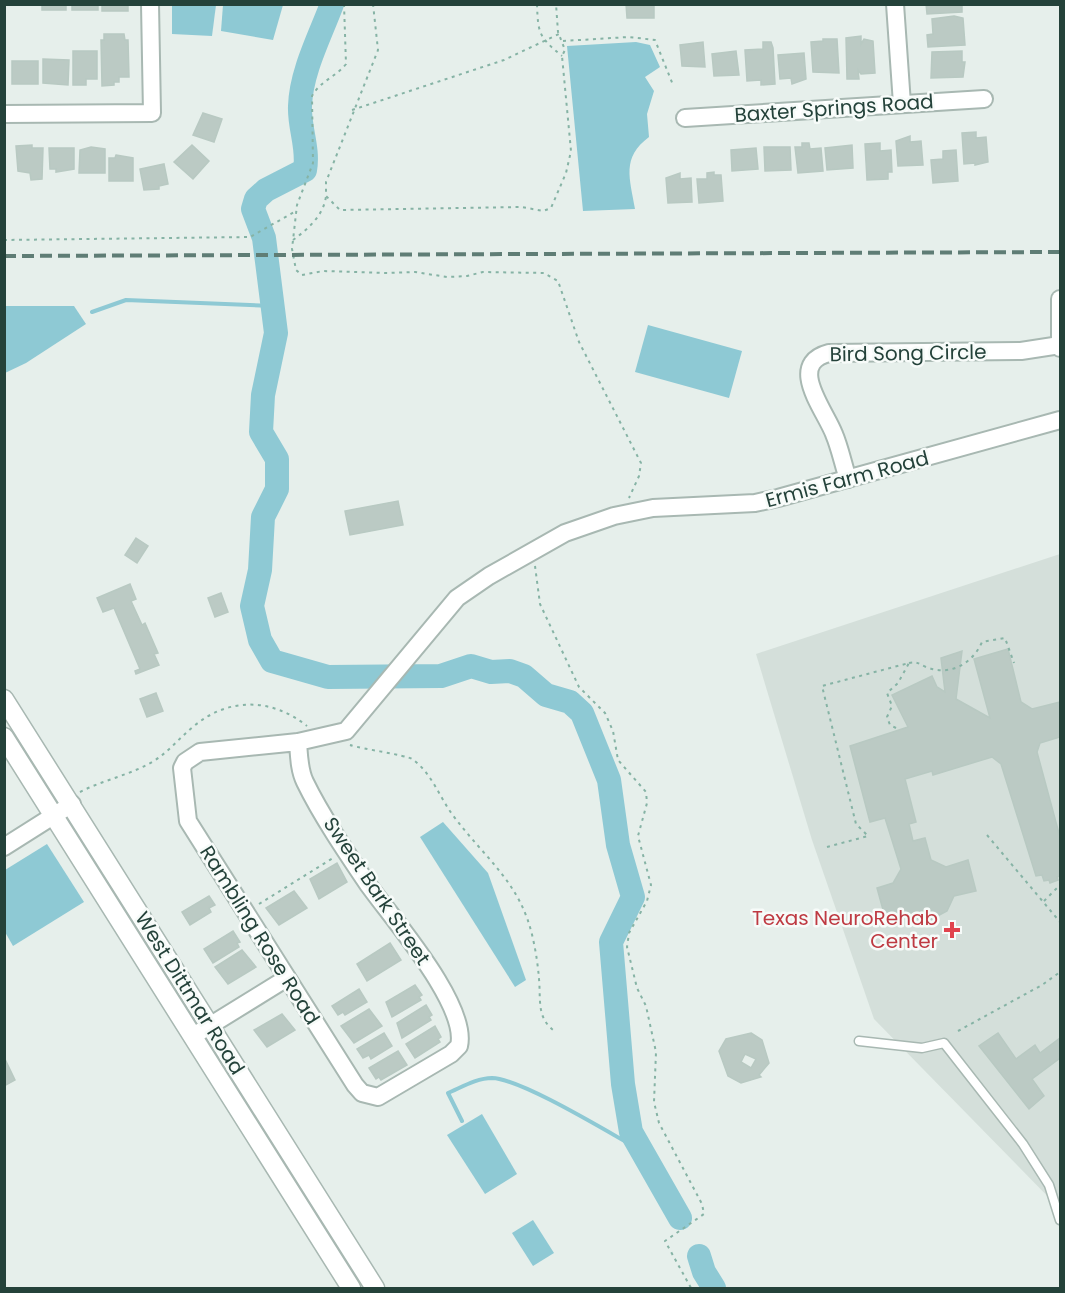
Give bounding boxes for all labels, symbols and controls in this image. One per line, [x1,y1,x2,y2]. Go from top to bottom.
street label: Baxter Springs Road [733,87,935,129]
street label: Bird Song Circle [829,338,987,368]
street label: Ermis Farm Road [762,444,932,514]
street label: Sweet Bark Street [317,811,437,971]
street label: Rambling Rose Road [193,840,327,1030]
place label: Texas NeuroRehab Center [752,904,938,955]
street label: West Dittmar Road [128,906,252,1080]
marker: Texas NeuroRehab Center [943,921,961,939]

